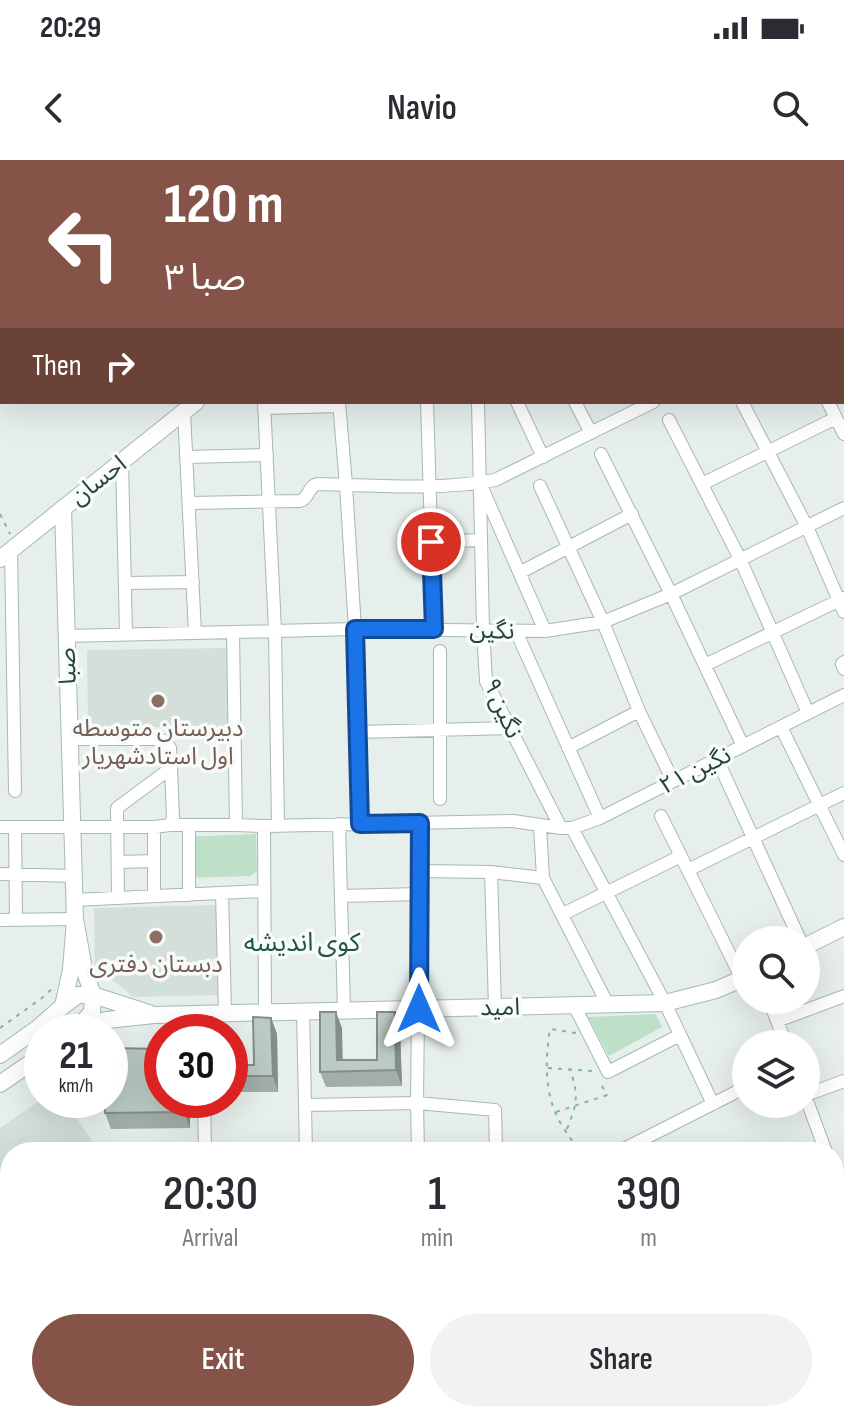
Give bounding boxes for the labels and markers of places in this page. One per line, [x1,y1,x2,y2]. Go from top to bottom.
pin [397,508,465,576]
marker: دبیرستان متوسطه اول استادشهریار [149,692,167,710]
place label: دبیرستان متوسطه اول استادشهریار [72,714,244,771]
marker: دبستان دفتری [147,928,165,946]
place label: دبستان دفتری [89,950,223,979]

